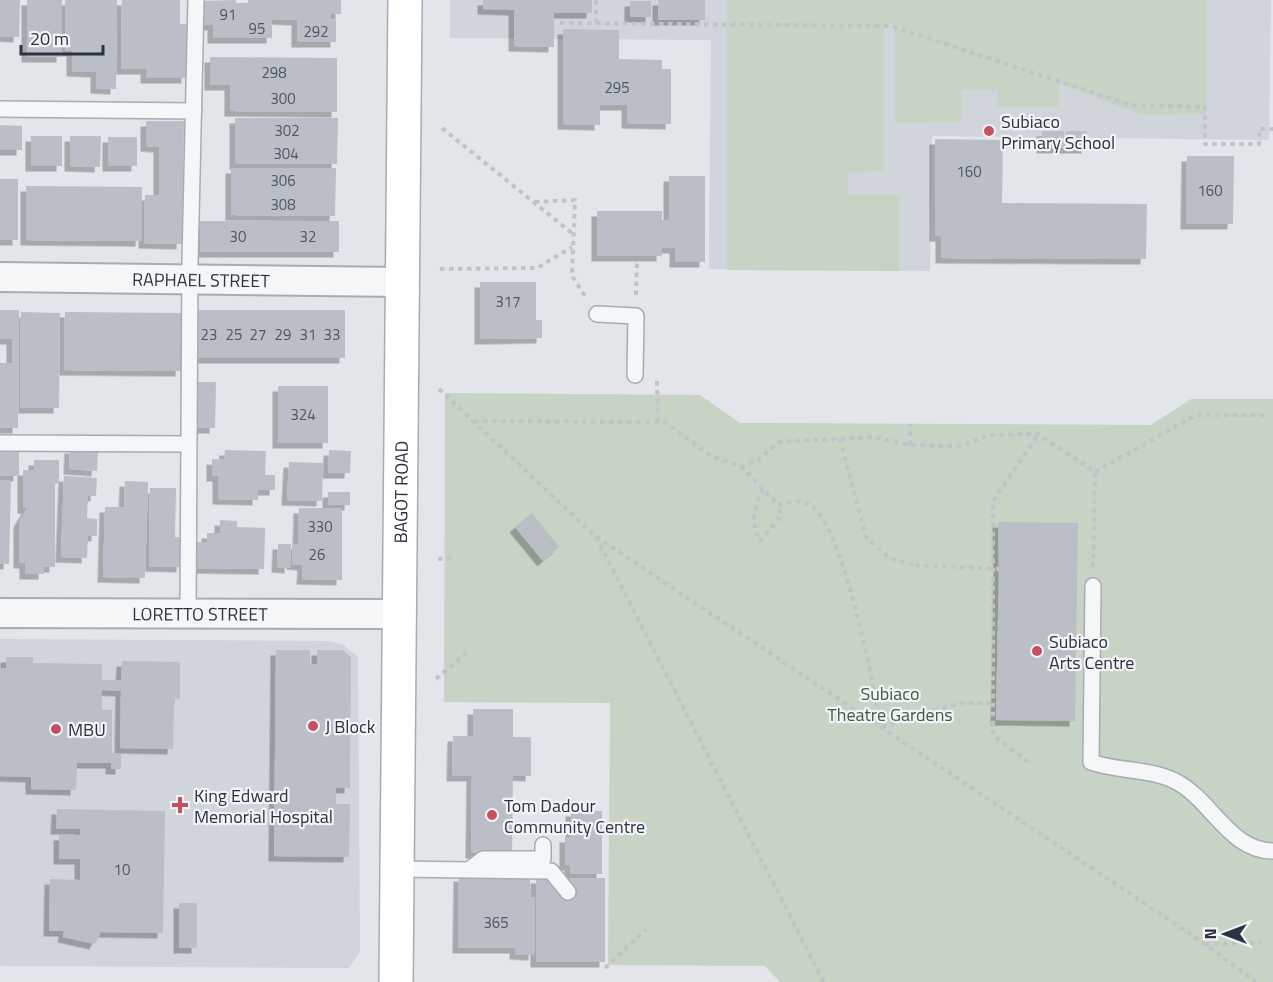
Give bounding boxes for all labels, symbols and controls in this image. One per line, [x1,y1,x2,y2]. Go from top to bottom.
house number: 91 [220,3,236,26]
house number: 95 [249,17,265,40]
scale bar [21,18,104,56]
house number: 292 [303,20,329,43]
text: 20 m [30,25,69,52]
house number: 298 [261,61,287,84]
house number: 295 [604,76,630,99]
house number: 300 [270,87,296,110]
place label: Subiaco Primary School [1001,108,1115,156]
house number: 302 [274,119,300,142]
marker: Subiaco Primary School [982,124,996,138]
house number: 304 [273,142,299,165]
house number: 160 [956,160,982,183]
house number: 306 [270,169,296,192]
house number: 160 [1197,179,1223,202]
house number: 308 [270,193,296,216]
house number: 30 [230,225,246,248]
house number: 32 [300,225,316,248]
street label: RAPHAEL STREET [132,265,270,294]
house number: 317 [495,290,521,313]
house number: 23 [201,323,217,346]
house number: 25 [226,323,242,346]
house number: 27 [250,323,266,346]
house number: 29 [275,323,291,346]
house number: 31 [300,323,316,346]
house number: 33 [324,323,340,346]
house number: 324 [290,403,316,426]
street label: BAGOT ROAD [387,441,414,543]
house number: 330 [307,515,333,538]
house number: 26 [309,543,325,566]
street label: LORETTO STREET [132,600,268,627]
place label: Subiaco Arts Centre [1049,628,1134,676]
marker: Subiaco Arts Centre [1030,644,1044,658]
park label: Subiaco Theatre Gardens [827,680,953,728]
place label: J Block [325,713,376,740]
place label: MBU [68,716,106,743]
marker: J Block [306,719,320,733]
marker: MBU [49,722,63,736]
place label: King Edward Memorial Hospital [194,782,333,830]
place label: Tom Dadour Community Centre [504,792,645,840]
marker: King Edward Memorial Hospital [171,796,189,814]
marker: Tom Dadour Community Centre [485,808,499,822]
house number: 10 [114,858,130,881]
north arrow [1195,904,1255,964]
house number: 365 [483,911,509,934]
text: N [1198,928,1222,940]

